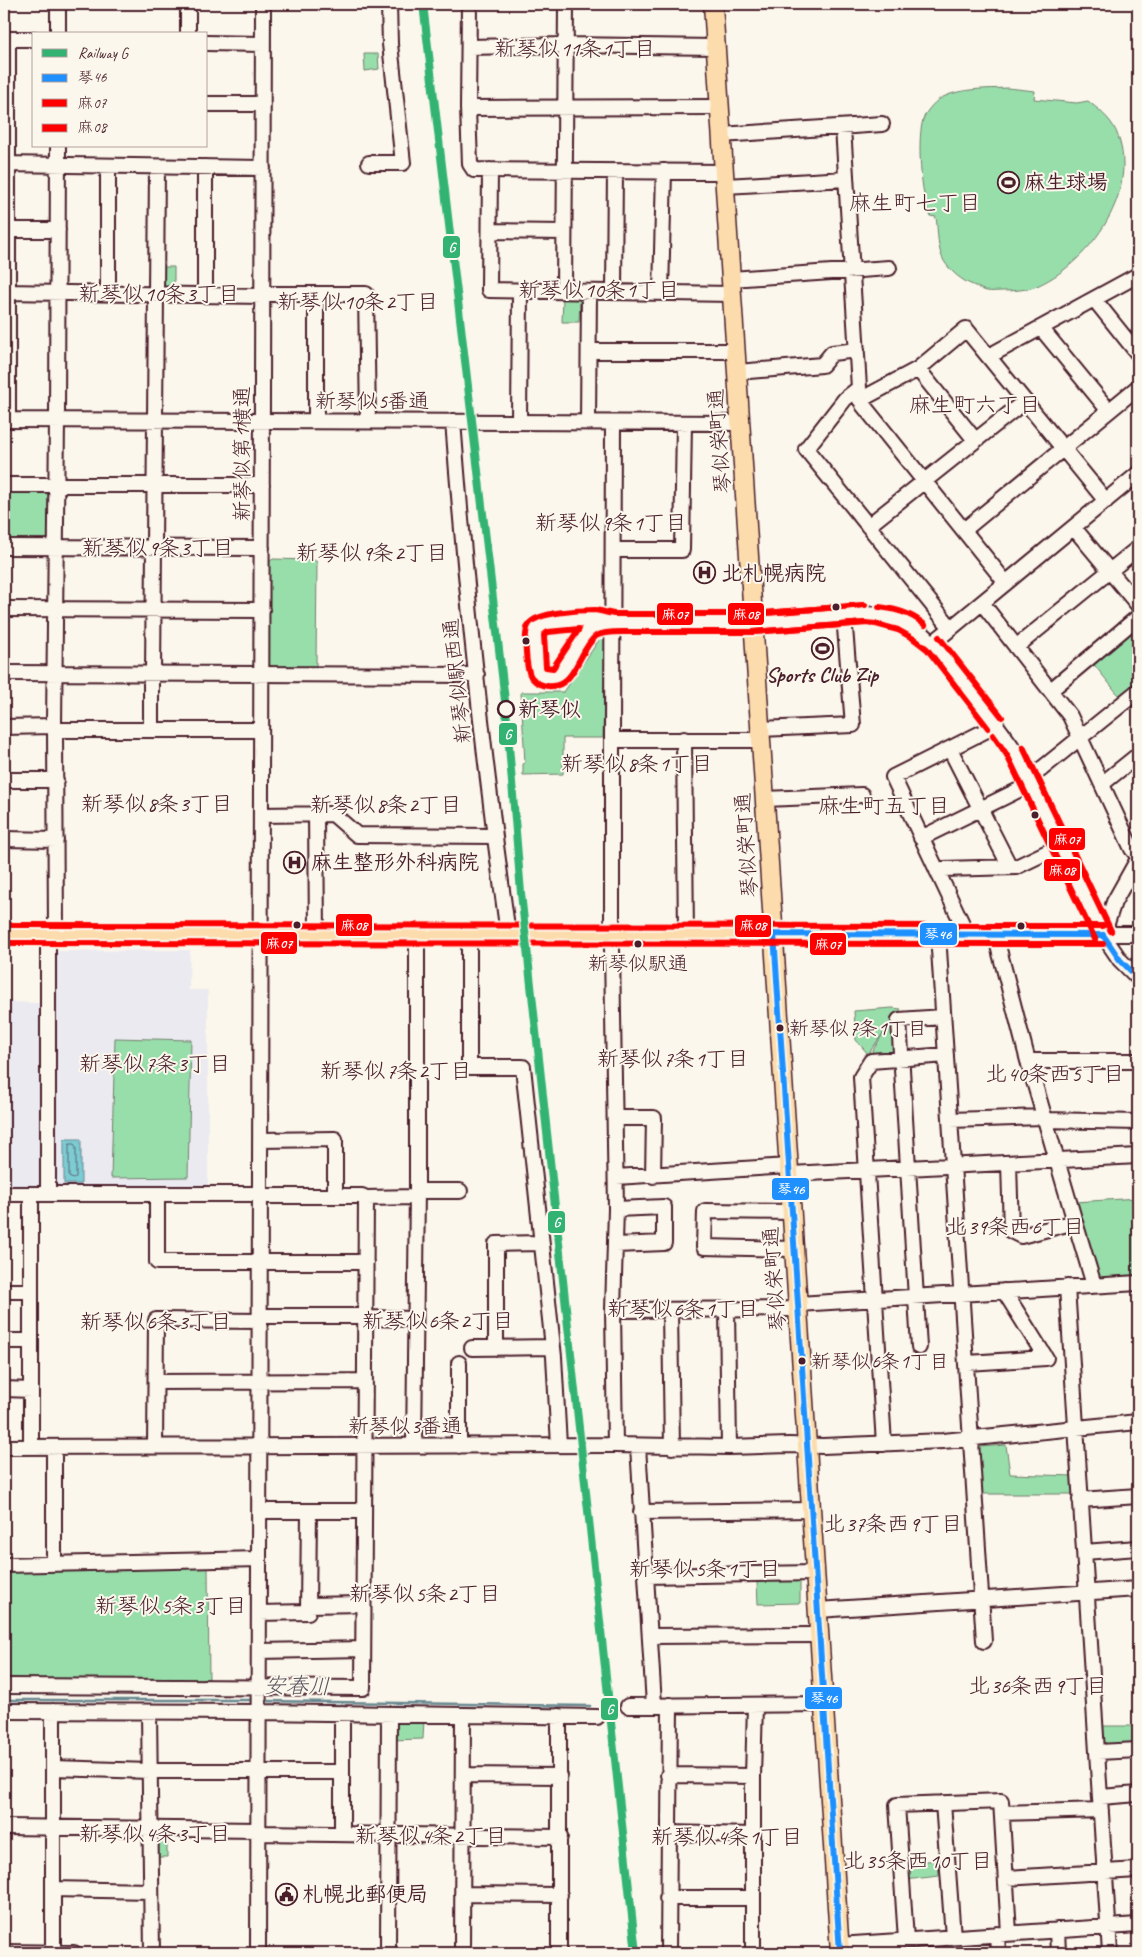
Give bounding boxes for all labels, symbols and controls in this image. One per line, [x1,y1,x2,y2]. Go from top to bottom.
legend [32,32,208,148]
district label: 新琴似11条1丁目 [494,35,656,63]
text: Railway G [78,44,129,63]
text: 琴46 [78,68,108,87]
text: 麻07 [78,94,108,113]
text: 麻08 [78,118,108,137]
place label: 麻生球場 [1024,169,1108,195]
sports icon: 麻生球場 [996,170,1020,194]
district label: 麻生町七丁目 [849,189,981,217]
line badge: G [442,235,461,259]
text: G [449,239,458,256]
district label: 新琴似10条1丁目 [518,276,680,304]
district label: 新琴似10条3丁目 [78,280,240,308]
district label: 新琴似10条2丁目 [277,288,439,316]
street label: 新琴似第1横通 [229,386,255,522]
street label: 新琴似5番通 [315,388,429,414]
street label: 琴似栄町通 [702,388,736,494]
district label: 麻生町六丁目 [909,391,1041,419]
district label: 新琴似9条1丁目 [535,509,687,537]
district label: 新琴似9条3丁目 [82,534,234,562]
district label: 新琴似9条2丁目 [296,539,448,567]
place label: 北札幌病院 [721,560,826,586]
hospital icon: 北札幌病院 [693,561,717,585]
line badge: 麻07 [656,602,694,626]
line badge: 麻08 [727,602,765,626]
unlabelled marker [831,602,841,612]
text: 麻07 [662,606,690,623]
text: 麻08 [733,606,761,623]
street label: 新琴似駅西通 [437,617,477,745]
unlabelled marker [521,636,531,646]
sports icon: Sports Club Zip [810,636,834,660]
place label: Sports Club Zip [766,662,880,688]
place label: 新琴似 [518,696,581,722]
marker: 新琴似 [497,700,515,718]
line badge: G [498,722,518,746]
text: G [505,726,514,743]
district label: 新琴似8条1丁目 [561,750,713,778]
district label: 新琴似8条3丁目 [81,790,233,818]
district label: 新琴似8条2丁目 [310,791,462,819]
street label: 琴似栄町通 [729,792,763,898]
district label: 麻生町五丁目 [818,792,950,820]
unlabelled marker [1030,810,1040,820]
line badge: 麻07 [1048,827,1086,851]
text: 麻07 [1054,831,1082,848]
place label: 麻生整形外科病院 [311,849,479,875]
hospital icon: 麻生整形外科病院 [283,850,307,874]
line badge: 麻08 [1043,858,1081,882]
text: 麻08 [1049,862,1077,879]
line badge: 麻08 [335,913,373,937]
line badge: 麻08 [734,914,772,938]
text: 麻08 [341,917,369,934]
text: 麻08 [740,917,768,934]
unlabelled marker [292,920,302,930]
unlabelled marker [1016,921,1026,931]
line badge: 琴46 [919,922,958,946]
text: 琴46 [925,926,953,943]
line badge: 麻07 [260,931,298,955]
line badge: 麻07 [809,932,847,956]
text: 麻07 [266,935,294,952]
text: 麻07 [815,936,843,953]
marker: 新琴似駅通 [633,939,643,949]
place label: 新琴似駅通 [588,951,688,976]
place label: 新琴似7条1丁目 [789,1016,927,1041]
marker: 新琴似7条1丁目 [775,1023,785,1033]
district label: 新琴似7条1丁目 [597,1045,749,1073]
district label: 新琴似7条3丁目 [79,1050,231,1078]
district label: 新琴似7条2丁目 [320,1057,472,1085]
district label: 北40条西5丁目 [985,1060,1125,1088]
line badge: 琴46 [771,1177,810,1201]
text: 琴46 [778,1181,806,1198]
line badge: G [547,1210,566,1234]
district label: 北39条西6丁目 [945,1213,1085,1241]
text: G [554,1214,563,1231]
street label: 琴似栄町通 [757,1226,791,1332]
district label: 新琴似6条1丁目 [607,1295,759,1323]
district label: 新琴似6条2丁目 [362,1307,514,1335]
district label: 新琴似6条3丁目 [80,1308,232,1336]
place label: 新琴似6条1丁目 [811,1349,949,1374]
marker: 新琴似6条1丁目 [797,1356,807,1366]
street label: 新琴似3番通 [348,1413,462,1439]
district label: 北37条西9丁目 [823,1510,963,1538]
district label: 新琴似5条1丁目 [629,1555,781,1583]
district label: 新琴似5条2丁目 [349,1580,501,1608]
district label: 新琴似5条3丁目 [95,1592,247,1620]
water label: 安春川 [264,1671,330,1701]
district label: 北36条西9丁目 [968,1672,1108,1700]
line badge: 琴46 [804,1686,843,1710]
text: 琴46 [811,1690,839,1707]
line badge: G [600,1697,619,1721]
text: G [607,1701,616,1718]
district label: 新琴似4条3丁目 [79,1820,231,1848]
district label: 新琴似4条2丁目 [355,1822,507,1850]
district label: 新琴似4条1丁目 [651,1823,803,1851]
district label: 北35条西10丁目 [843,1847,993,1875]
place label: 札幌北郵便局 [302,1881,428,1907]
public building icon: 札幌北郵便局 [274,1882,298,1906]

